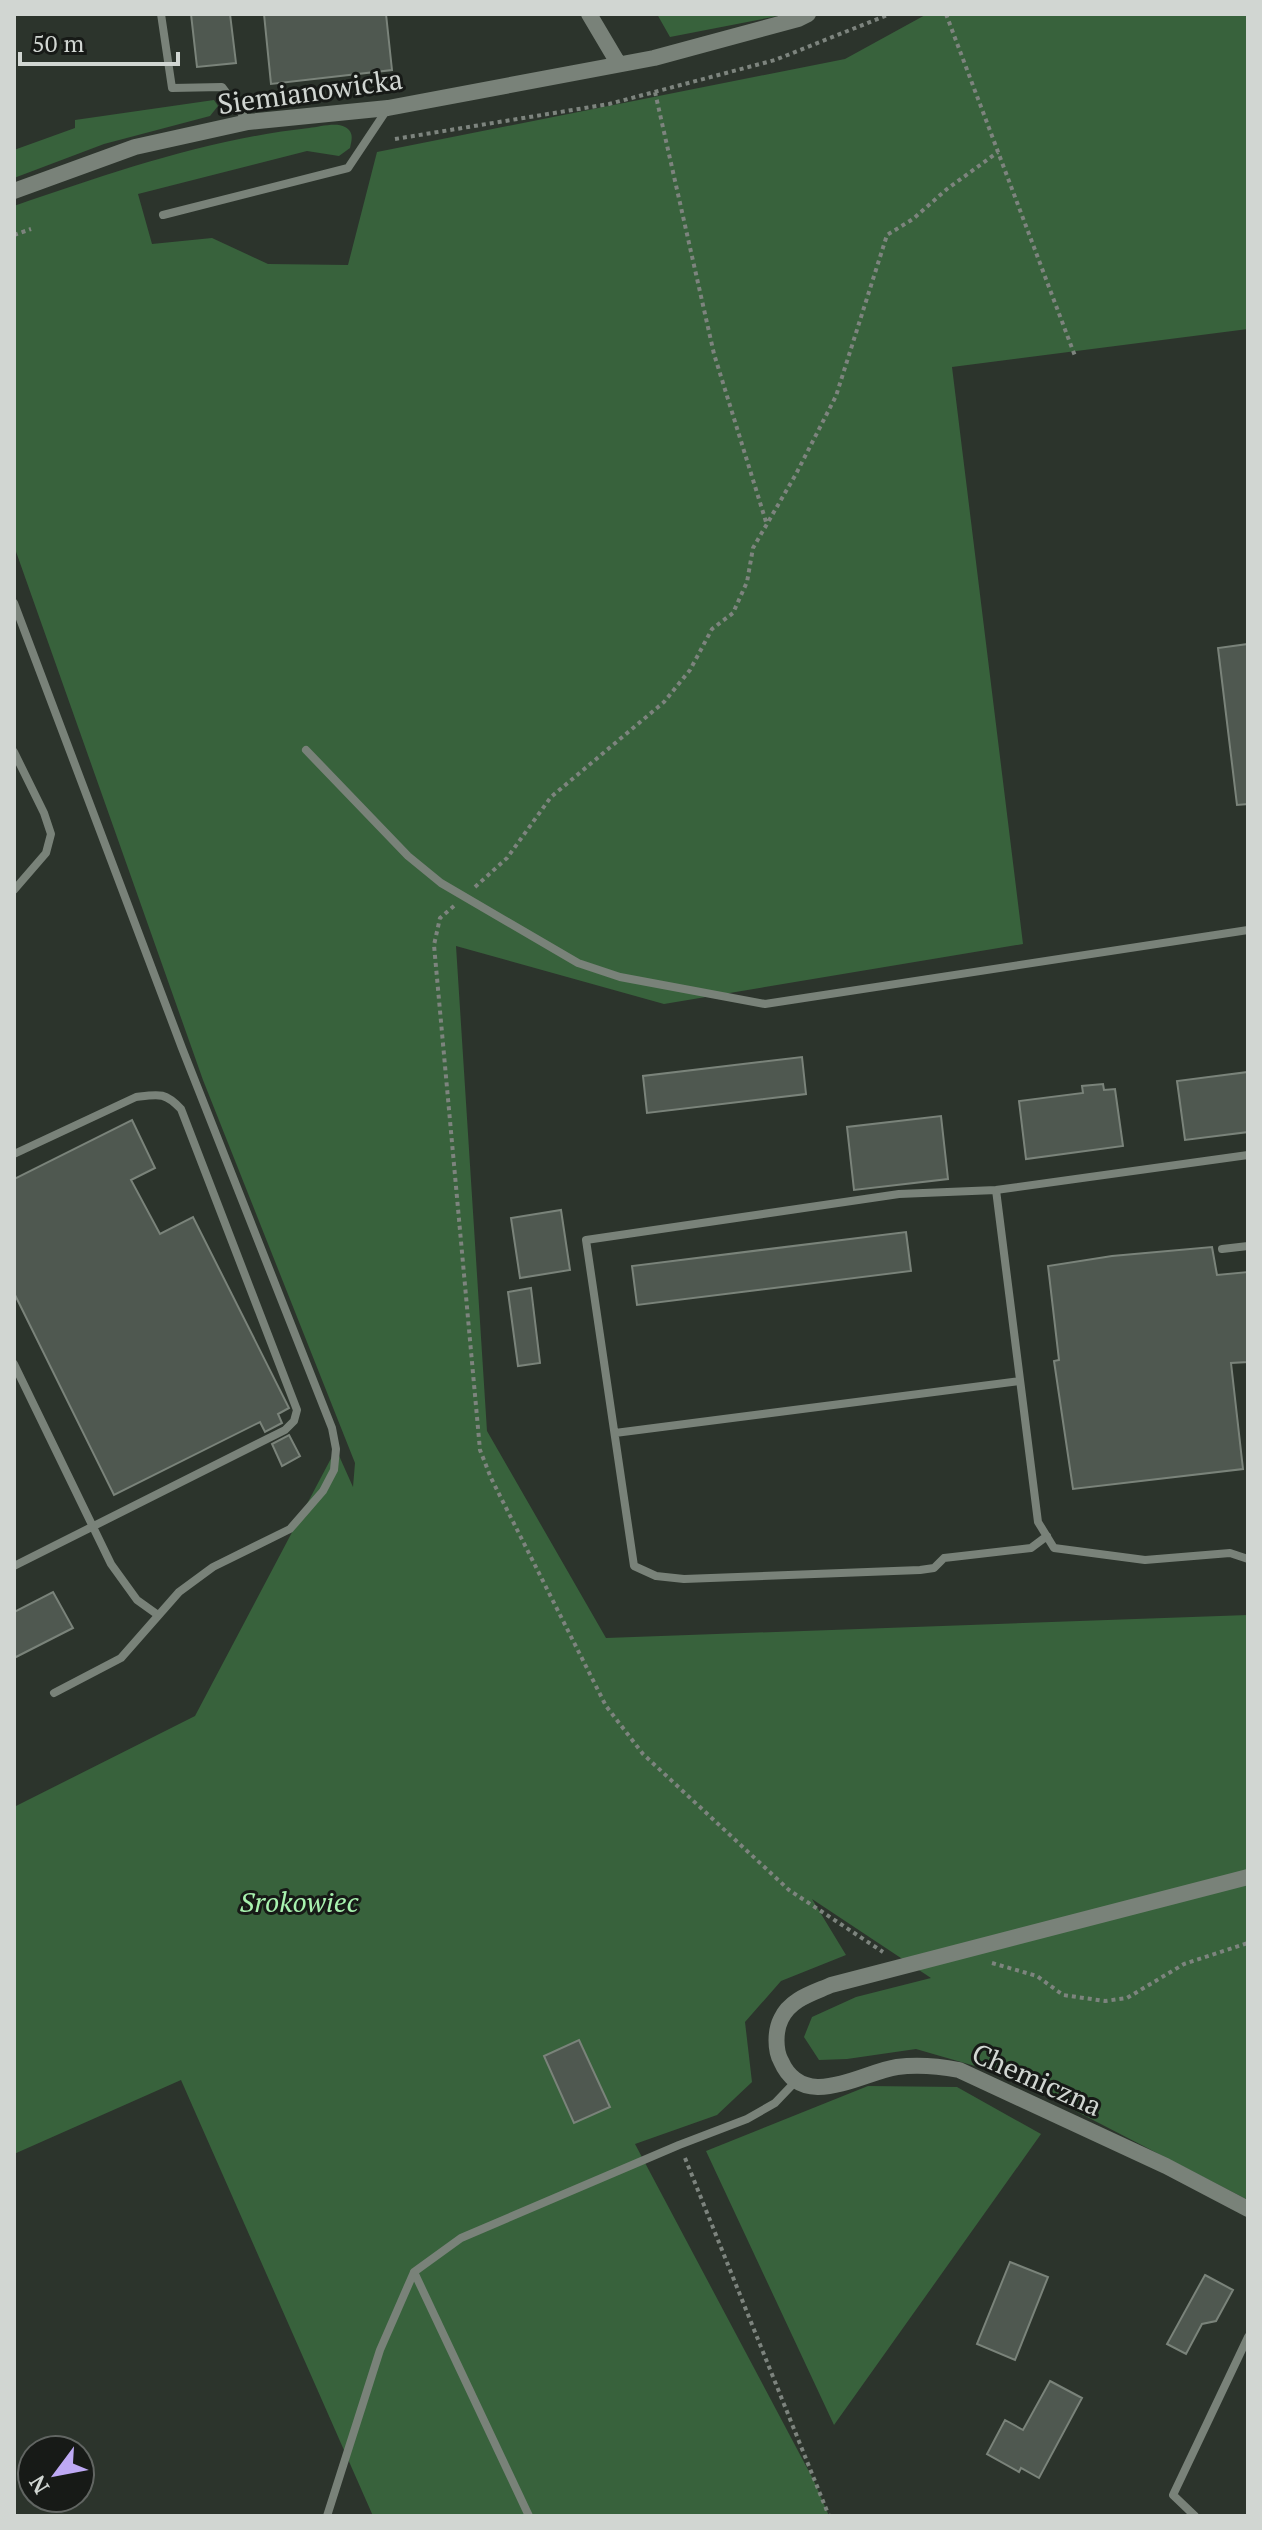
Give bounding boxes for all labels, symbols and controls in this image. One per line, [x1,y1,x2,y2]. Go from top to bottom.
scale bar [20,16,178,66]
text: 50 m [32,27,84,59]
street label: Siemianowicka [215,60,405,122]
park label: Srokowiec [240,1883,359,1920]
street label: Chemiczna [966,2034,1108,2124]
north arrow [16,2434,96,2514]
text: N [22,2470,55,2500]

